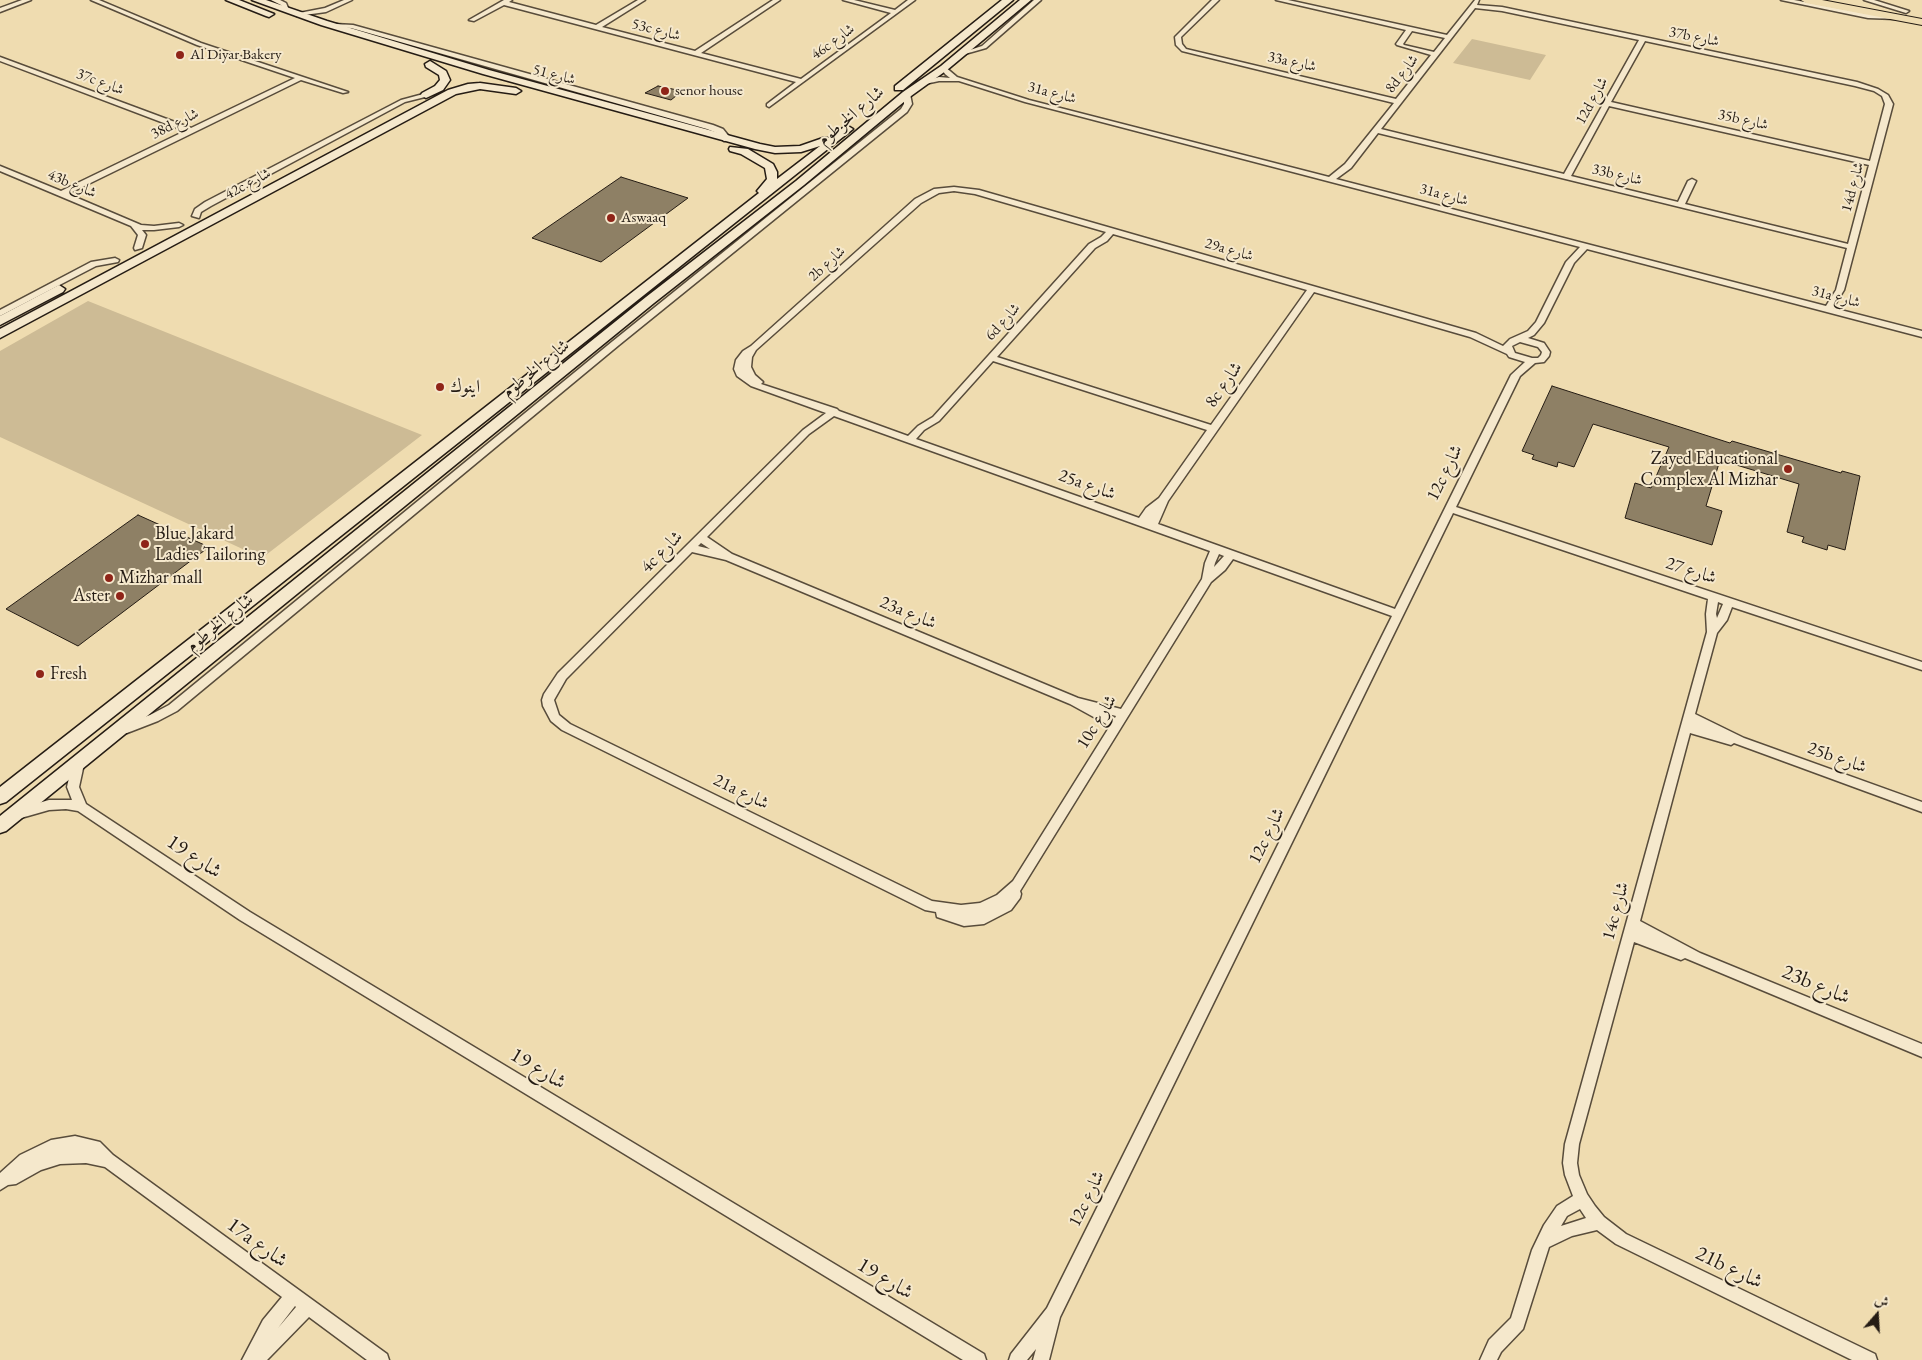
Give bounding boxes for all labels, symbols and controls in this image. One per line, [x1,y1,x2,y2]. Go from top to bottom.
street label: 53c شارع [630,15,682,45]
street label: 46c شارع [808,20,858,64]
street label: 37b شارع [1667,23,1721,51]
place label: Al Diyar Bakery [190,46,282,64]
street label: 33a شارع [1266,48,1318,76]
marker: Al Diyar Bakery [174,49,186,61]
street label: 8d شارع [1381,51,1423,97]
street label: شارع 51 [531,61,577,89]
street label: 37c شارع [74,65,126,99]
street label: 12d شارع [1572,74,1612,128]
street label: 31a شارع [1026,78,1078,108]
place label: senor house [675,82,743,100]
street label: شارع الخرطوم [813,82,889,150]
marker: senor house [659,85,671,97]
street label: 38d شارع [148,105,202,143]
street label: 35b شارع [1716,105,1770,135]
street label: 33b شارع [1590,160,1644,190]
street label: 14d شارع [1838,160,1868,214]
street label: 42c شارع [222,164,274,204]
street label: 43b شارع [45,166,99,202]
street label: 31a شارع [1418,180,1470,210]
place label: Aswaaq [621,209,666,227]
marker: Aswaaq [605,212,617,224]
street label: 29a شارع [1203,235,1255,265]
street label: 2b شارع [805,243,849,285]
street label: 31a شارع [1810,282,1862,312]
street label: 6d شارع [982,300,1024,344]
street label: شارع الخرطوم [498,335,574,403]
street label: 8c شارع [1201,358,1247,412]
place label: اينوك [450,376,480,398]
marker: اينوك [434,381,446,393]
street label: 12c شارع [1422,442,1468,504]
place label: Zayed Educational Complex Al Mizhar [1641,448,1778,490]
marker: Zayed Educational Complex Al Mizhar [1782,463,1794,475]
street label: 25a شارع [1055,465,1119,505]
place label: Blue Jakard Ladies Tailoring [155,523,265,566]
street label: 4c شارع [636,526,688,578]
marker: Blue Jakard Ladies Tailoring [139,538,151,550]
street label: شارع 27 [1663,553,1719,589]
place label: Mizhar mall [119,567,202,589]
marker: Mizhar mall [103,572,115,584]
place label: Aster [73,585,110,607]
street label: شارع الخرطوم [182,589,258,657]
marker: Aster [114,590,126,602]
street label: 23a شارع [876,591,940,635]
place label: Fresh [50,663,87,685]
marker: Fresh [34,668,46,680]
street label: 10c شارع [1072,691,1122,753]
street label: 25b شارع [1804,737,1870,779]
street label: 21a شارع [710,769,772,815]
street label: 12c شارع [1244,805,1290,867]
street label: شارع 19 [162,830,226,884]
street label: 14c شارع [1598,879,1634,943]
street label: 23b شارع [1778,959,1854,1011]
street label: شارع 19 [505,1043,571,1095]
street label: 12c شارع [1064,1168,1110,1230]
street label: 17a شارع [222,1212,292,1274]
street label: 21b شارع [1691,1241,1767,1295]
street label: شارع 19 [852,1253,918,1305]
north arrow [1852,1290,1902,1340]
text: ش [1872,1290,1891,1312]

